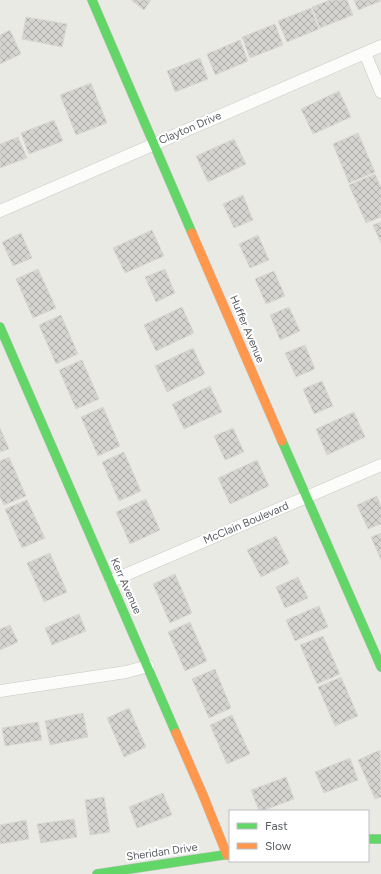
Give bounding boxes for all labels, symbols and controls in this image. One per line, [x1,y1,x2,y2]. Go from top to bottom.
street label: Clayton Drive [157,109,223,147]
street label: Huffer Avenue [227,293,267,365]
street label: McClain Boulevard [201,499,291,547]
street label: Kerr Avenue [108,556,144,616]
legend [229,810,369,862]
text: Fast [265,819,288,833]
text: Slow [265,839,292,853]
street label: Sheridan Drive [126,841,198,863]

